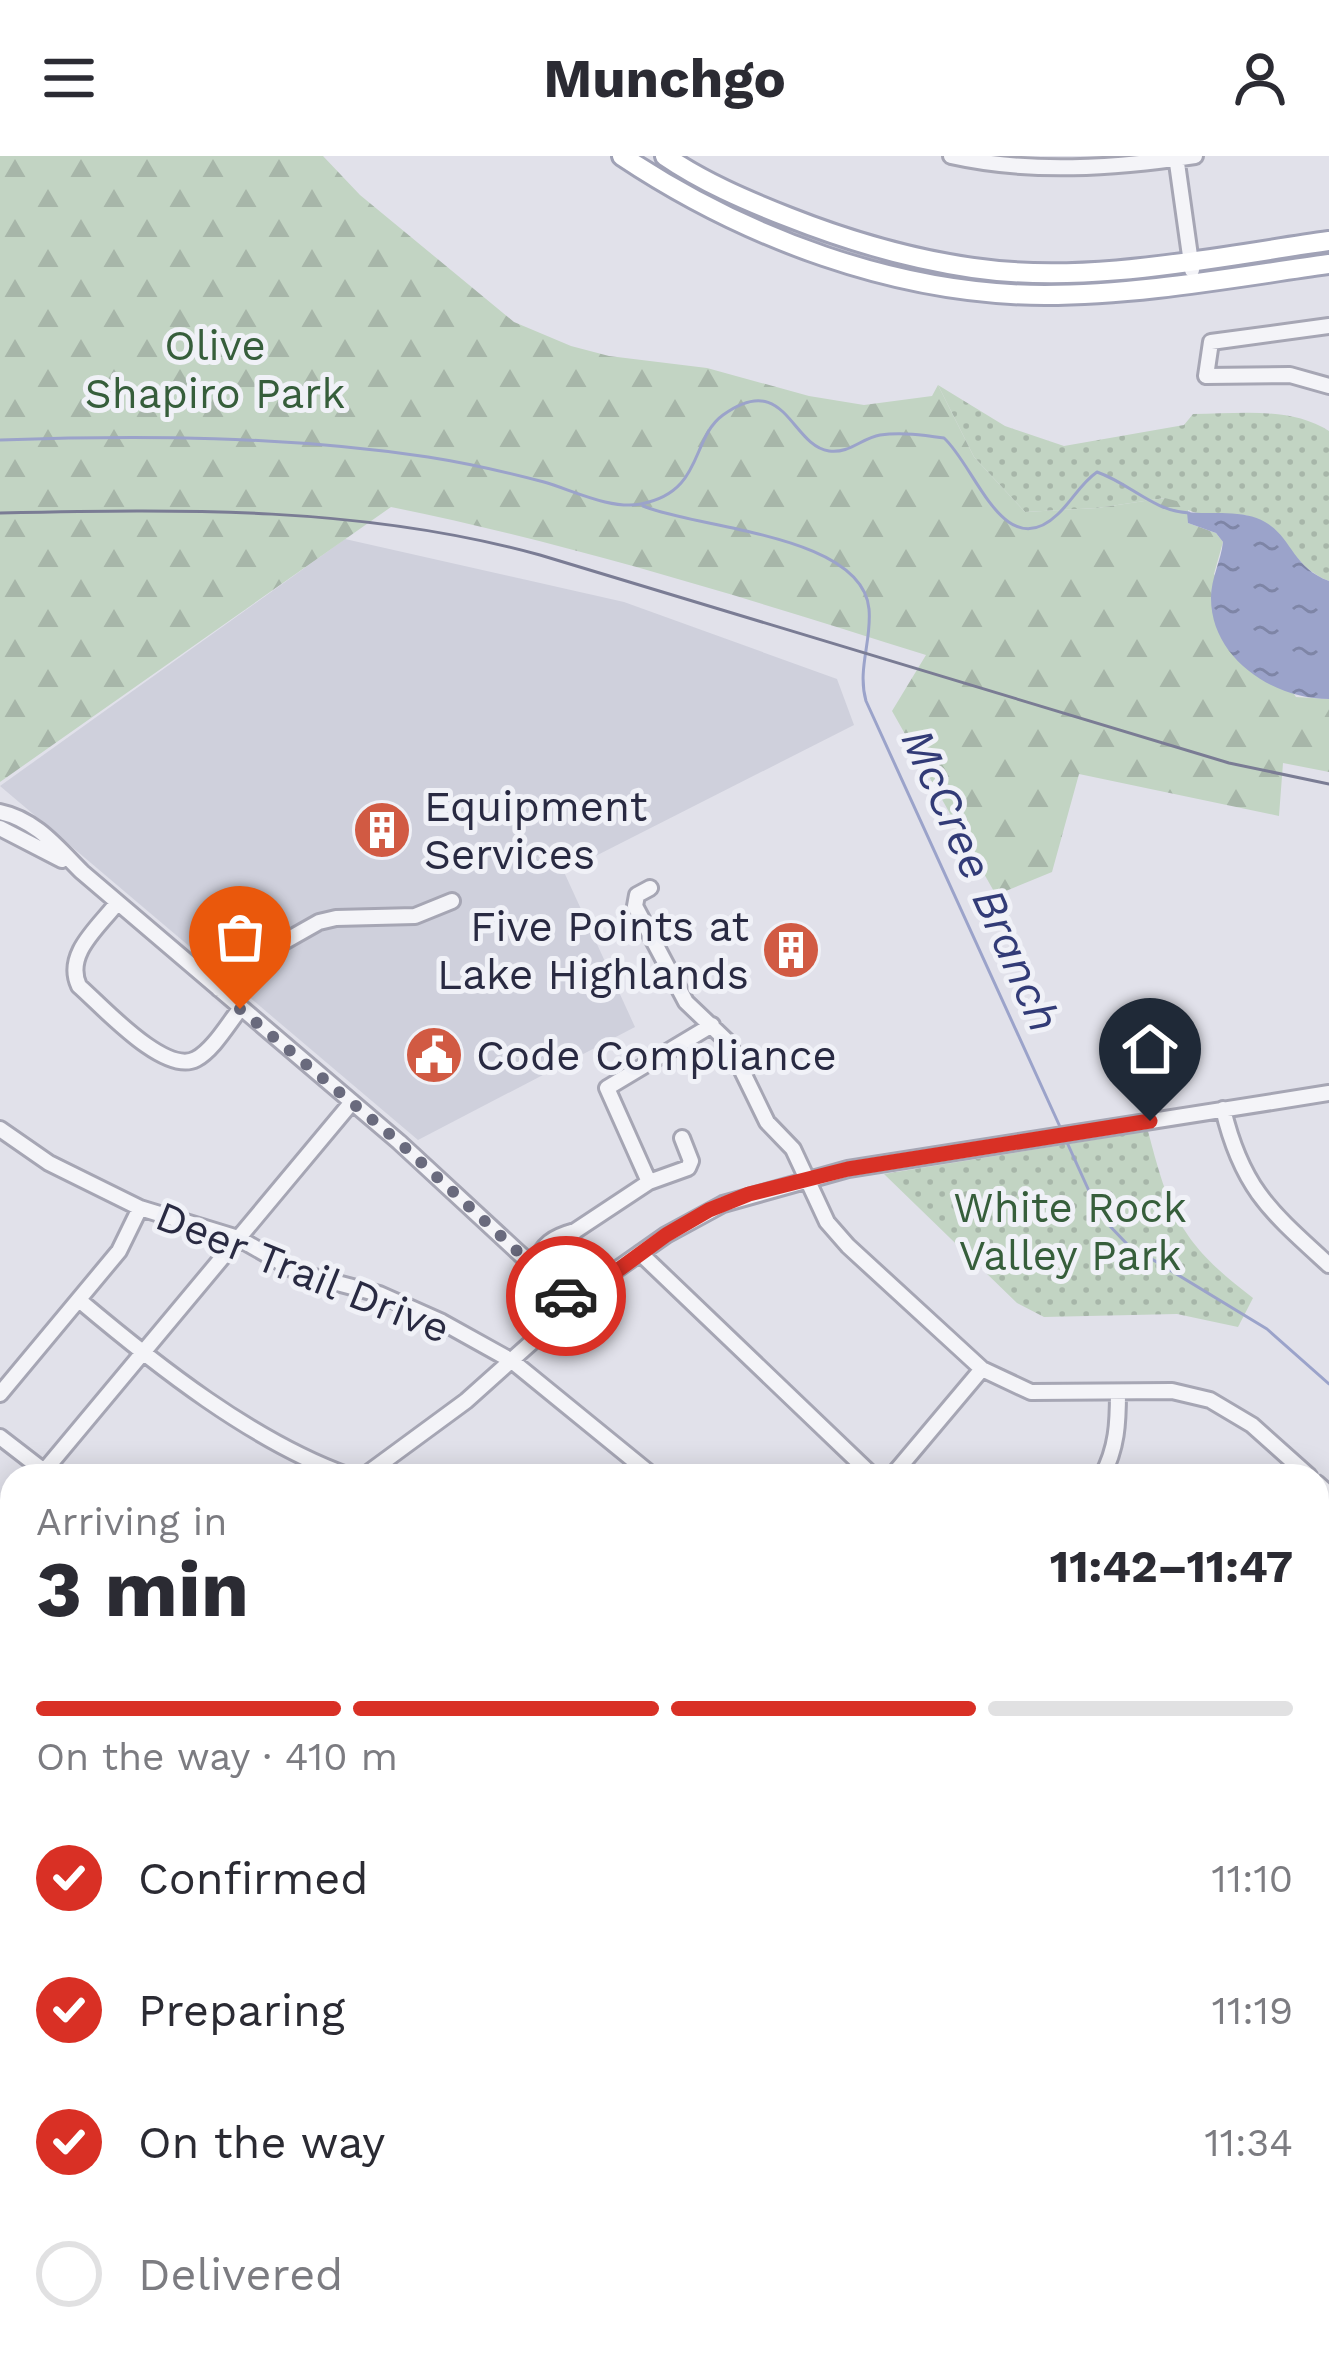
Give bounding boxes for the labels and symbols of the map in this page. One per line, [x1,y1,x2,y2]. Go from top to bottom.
park label: Olive Shapiro Park [85,321,345,418]
water label: McCree Branch [890,720,1072,1040]
place label: Equipment Services [424,782,647,879]
building icon: Equipment Services [351,799,413,861]
pin [189,886,291,1009]
place label: Five Points at Lake Highlands [437,902,749,999]
building icon: Five Points at Lake Highlands [760,919,822,981]
pin [1099,998,1201,1121]
public building icon: Code Compliance [403,1024,465,1086]
place label: Code Compliance [476,1031,837,1080]
park label: White Rock Valley Park [953,1183,1187,1280]
street label: Deer Trail Drive [149,1191,457,1353]
courier [506,1236,626,1356]

